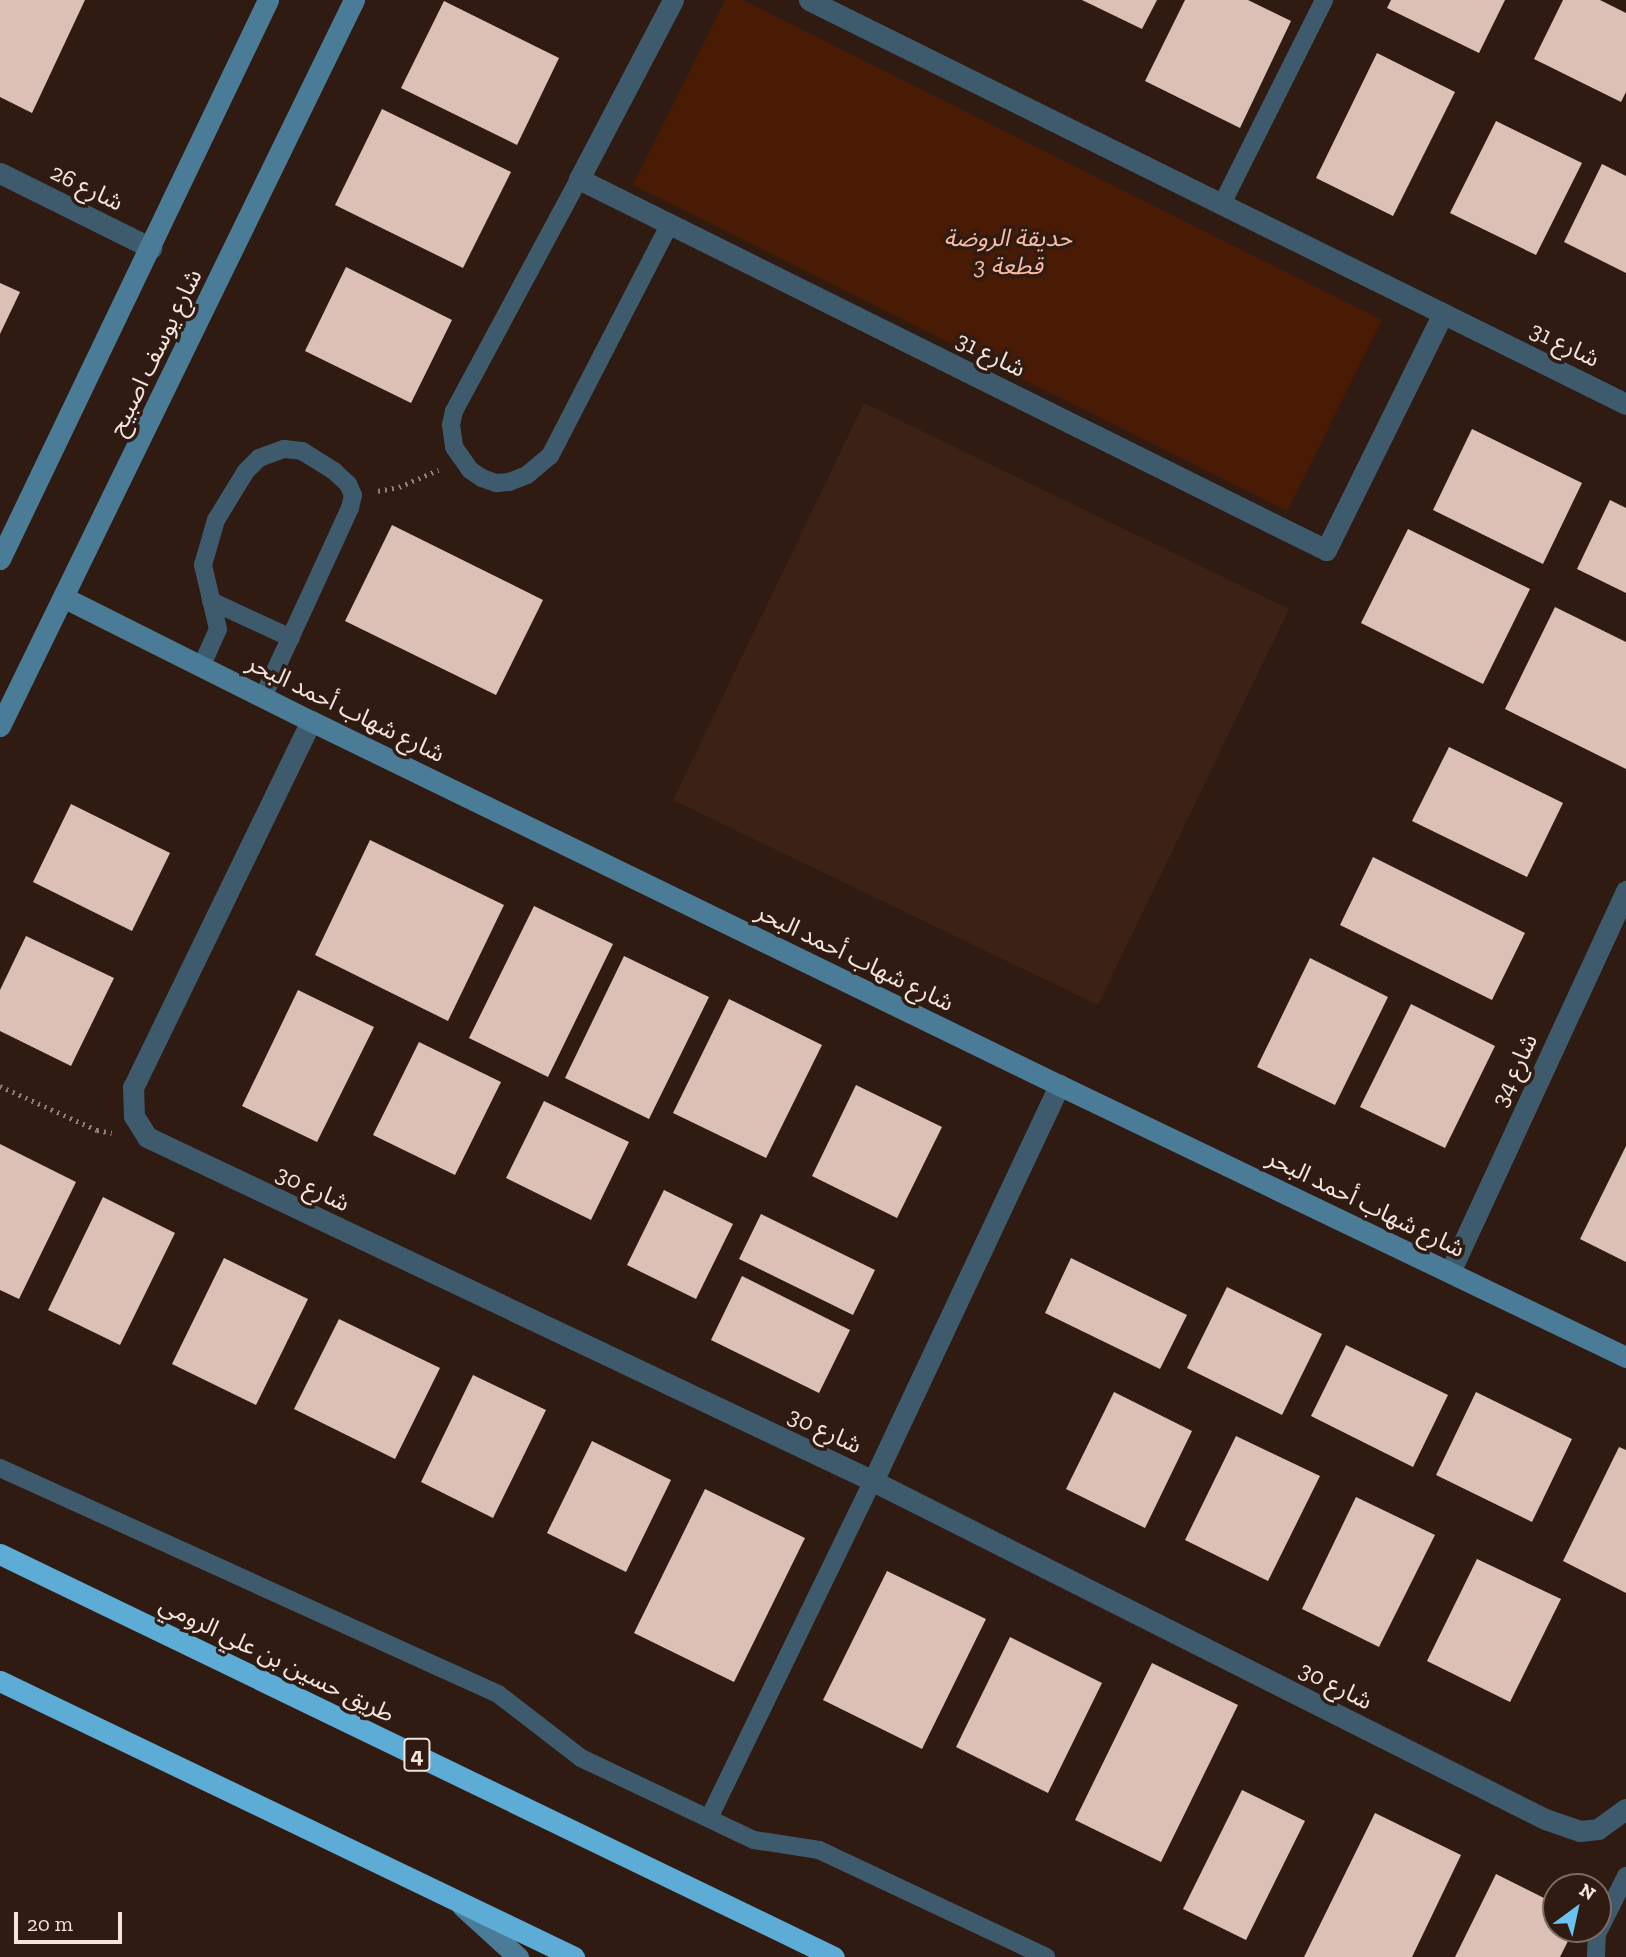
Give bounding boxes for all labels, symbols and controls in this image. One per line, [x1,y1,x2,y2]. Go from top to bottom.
street label: شارع 26 [46,157,128,217]
park label: حديقة الروضة قطعة 3 [944,224,1072,280]
street label: شارع يوسف اصبيح [102,264,208,440]
street label: شارع 31 [1526,315,1604,373]
street label: شارع 31 [952,325,1030,383]
street label: شارع شهاب أحمد البحر [242,648,450,768]
street label: شارع شهاب أحمد البحر [751,897,959,1017]
street label: شارع 34 [1485,1029,1543,1111]
street label: شارع شهاب أحمد البحر [1262,1143,1470,1263]
street label: شارع 30 [272,1159,354,1217]
street label: شارع 30 [784,1401,866,1459]
street label: طريق حسين بن علي الرومي [155,1590,399,1728]
street label: شارع 30 [1295,1655,1377,1715]
road number: 4 [403,1736,431,1774]
north arrow [1542,1873,1612,1943]
text: N [1575,1878,1600,1905]
scale bar [18,1898,126,1942]
text: 20 m [27,1911,73,1936]

